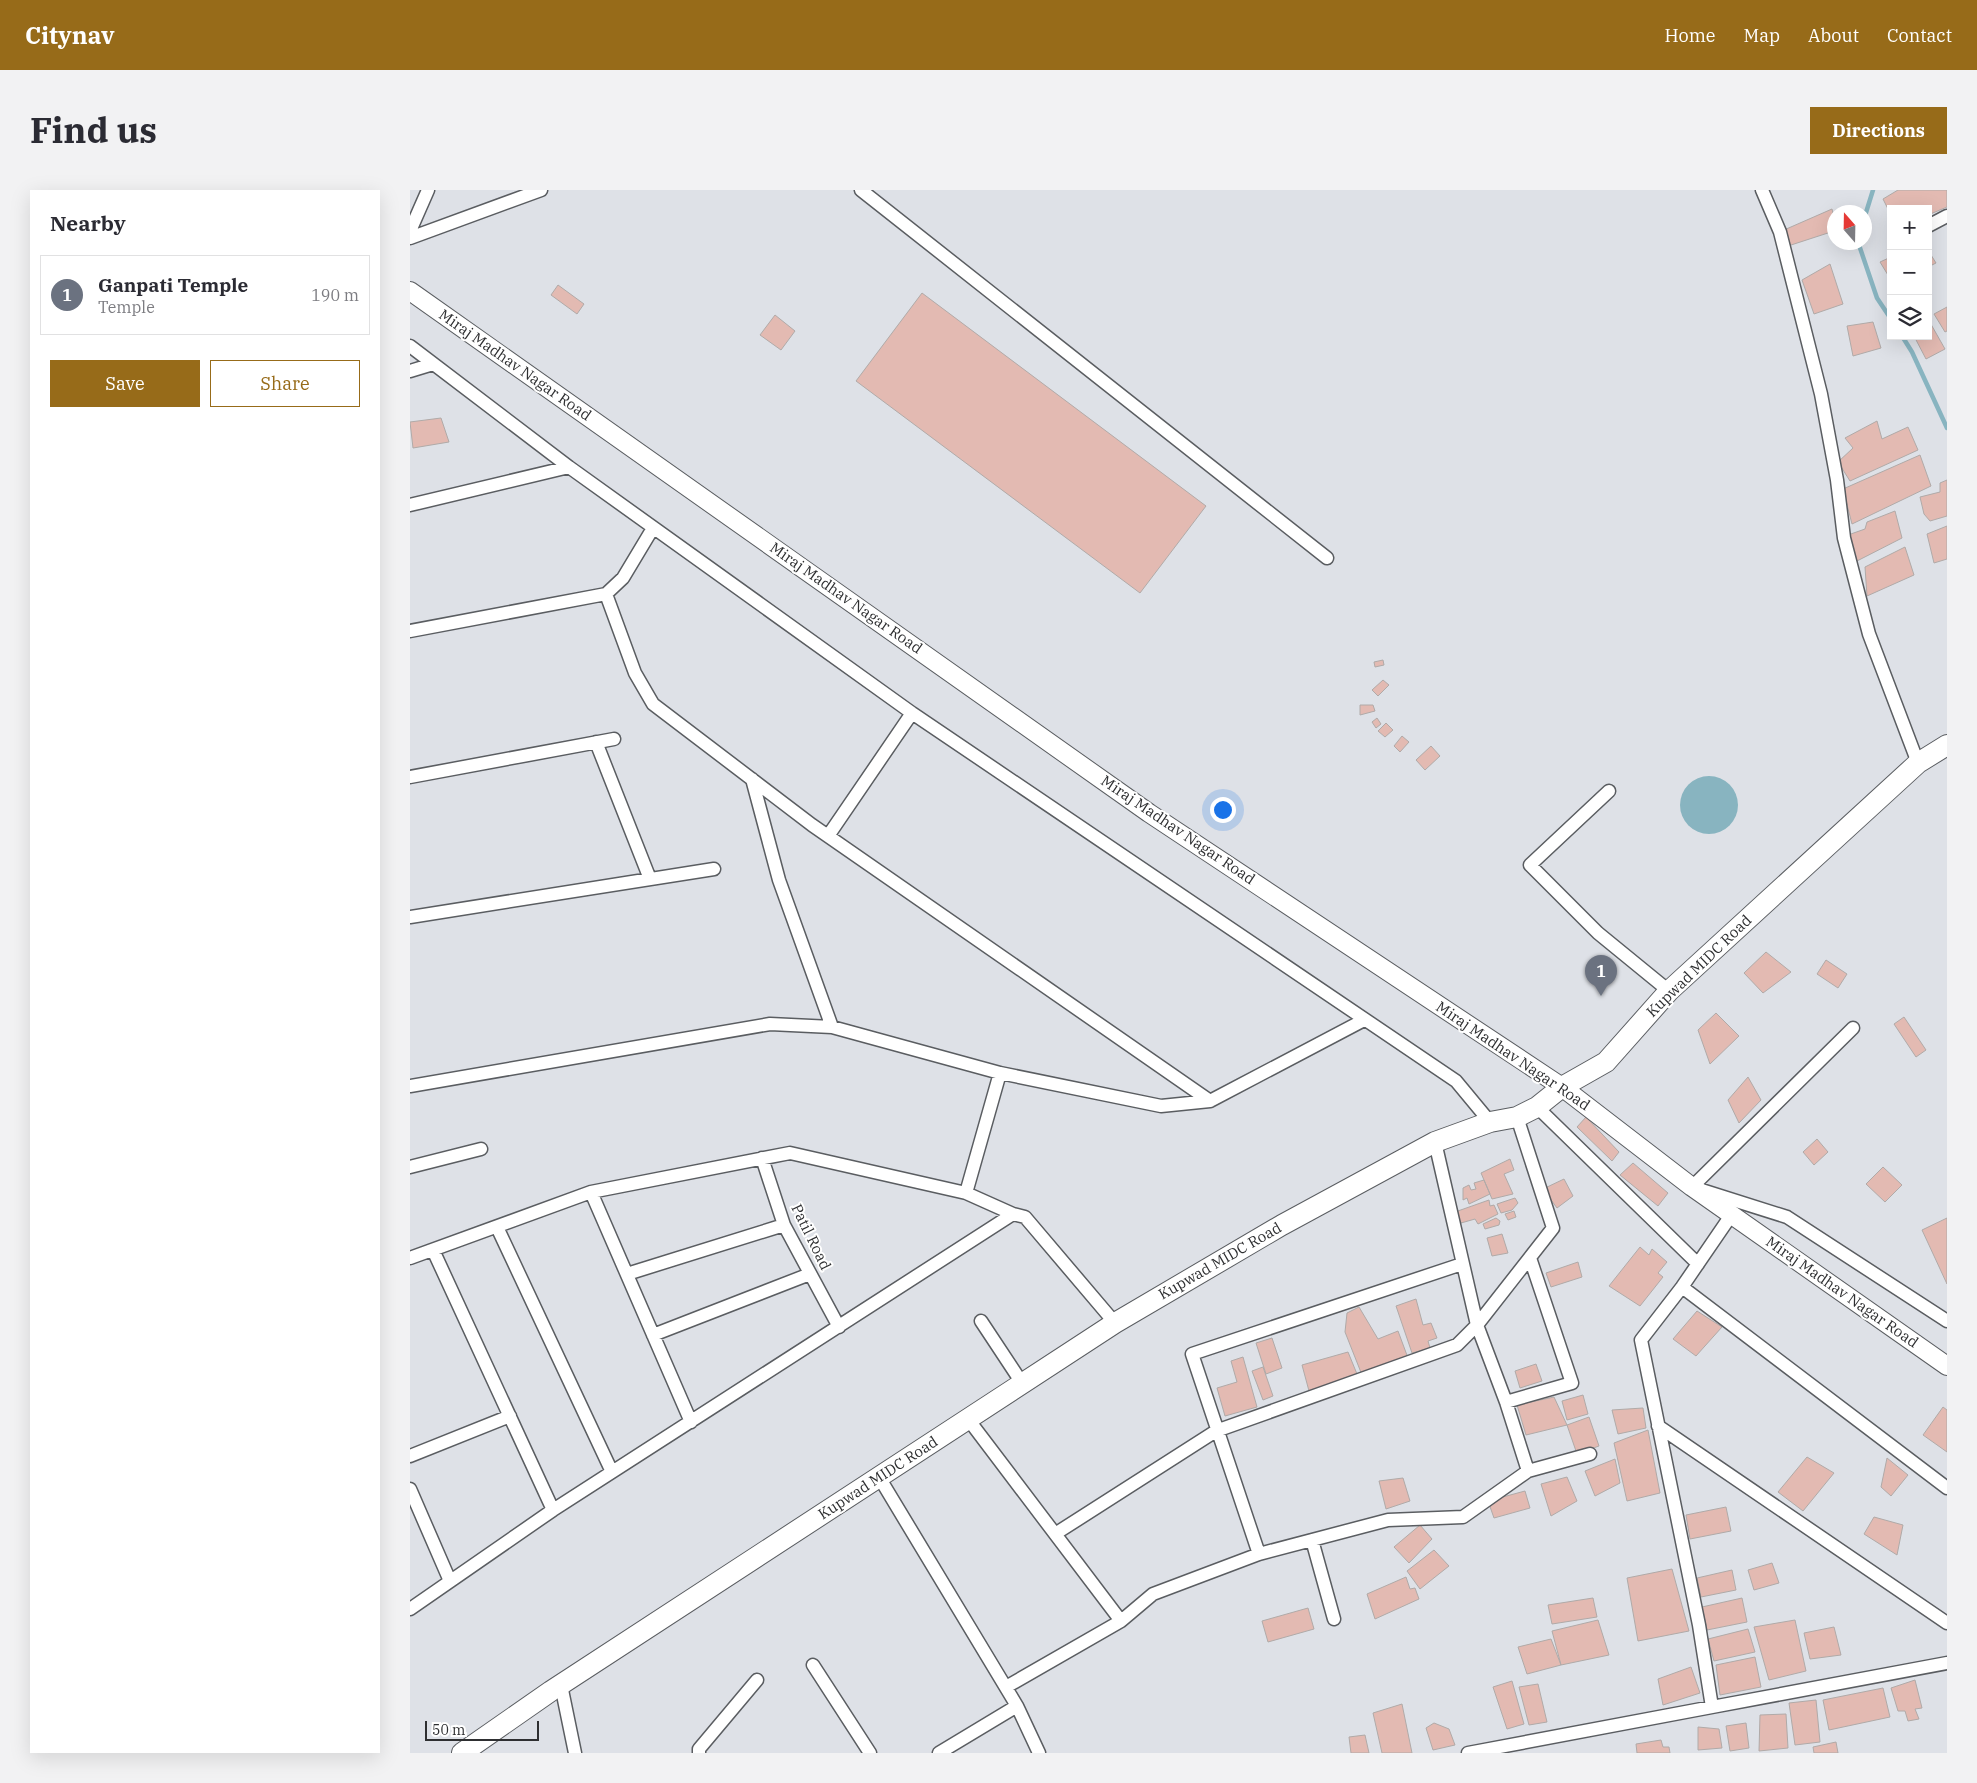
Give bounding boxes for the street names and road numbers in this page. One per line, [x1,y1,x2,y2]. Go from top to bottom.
street label: Miraj Madhav Nagar Road [435,305,595,425]
street label: Miraj Madhav Nagar Road [766,538,926,658]
street label: Miraj Madhav Nagar Road [1098,771,1259,888]
street label: Kupwad MIDC Road [1642,911,1755,1021]
street label: Miraj Madhav Nagar Road [1433,997,1594,1114]
street label: Patil Road [787,1201,836,1273]
street label: Kupwad MIDC Road [1155,1218,1285,1304]
street label: Miraj Madhav Nagar Road [1762,1232,1922,1352]
street label: Kupwad MIDC Road [814,1432,941,1523]

